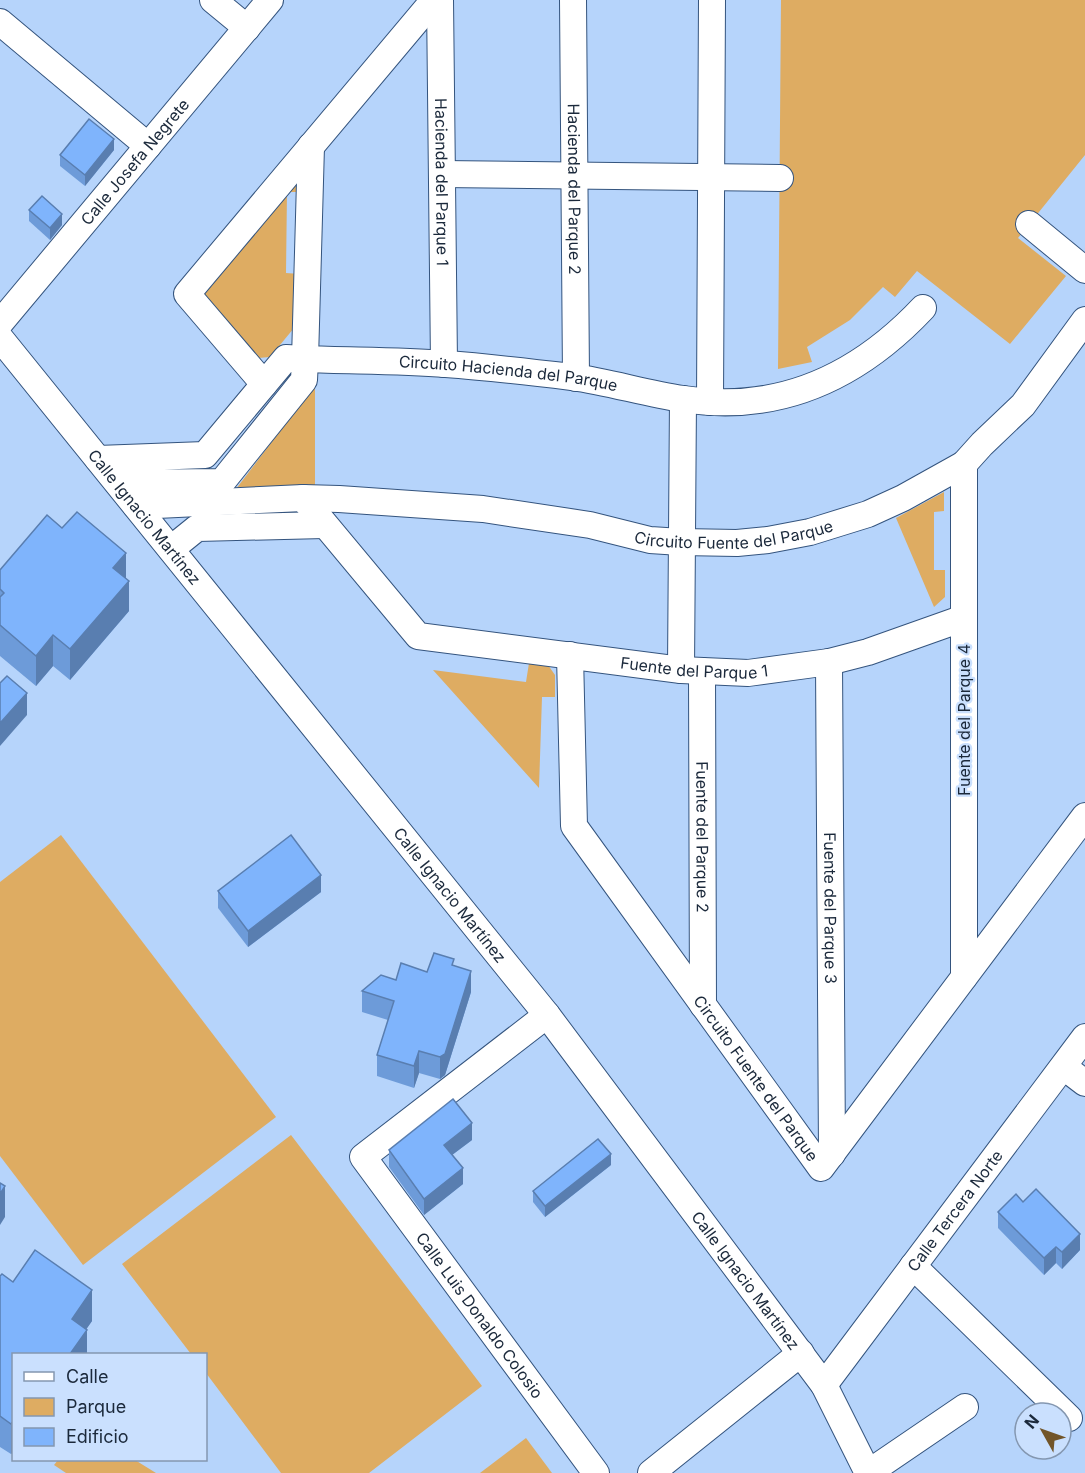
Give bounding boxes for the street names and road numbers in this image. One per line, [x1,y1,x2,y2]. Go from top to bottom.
street label: Calle Josefa Negrete [76,95,193,229]
street label: Hacienda del Parque 1 [431,98,453,266]
street label: Hacienda del Parque 2 [564,103,585,275]
street label: Circuito Hacienda del Parque [399,351,620,395]
street label: Calle Ignacio Martínez [84,445,205,589]
street label: Circuito Fuente del Parque [632,515,835,553]
street label: Fuente del Parque 4 [954,644,974,796]
street label: Fuente del Parque 1 [619,652,769,683]
street label: Fuente del Parque 2 [692,761,713,913]
street label: Calle Ignacio Martínez [389,823,511,967]
street label: Fuente del Parque 3 [820,832,841,984]
street label: Circuito Fuente del Parque [689,991,823,1165]
street label: Calle Tercera Norte [903,1146,1007,1275]
street label: Calle Ignacio Martínez [687,1207,804,1354]
street label: Calle Luis Donaldo Colosio [412,1228,548,1402]

